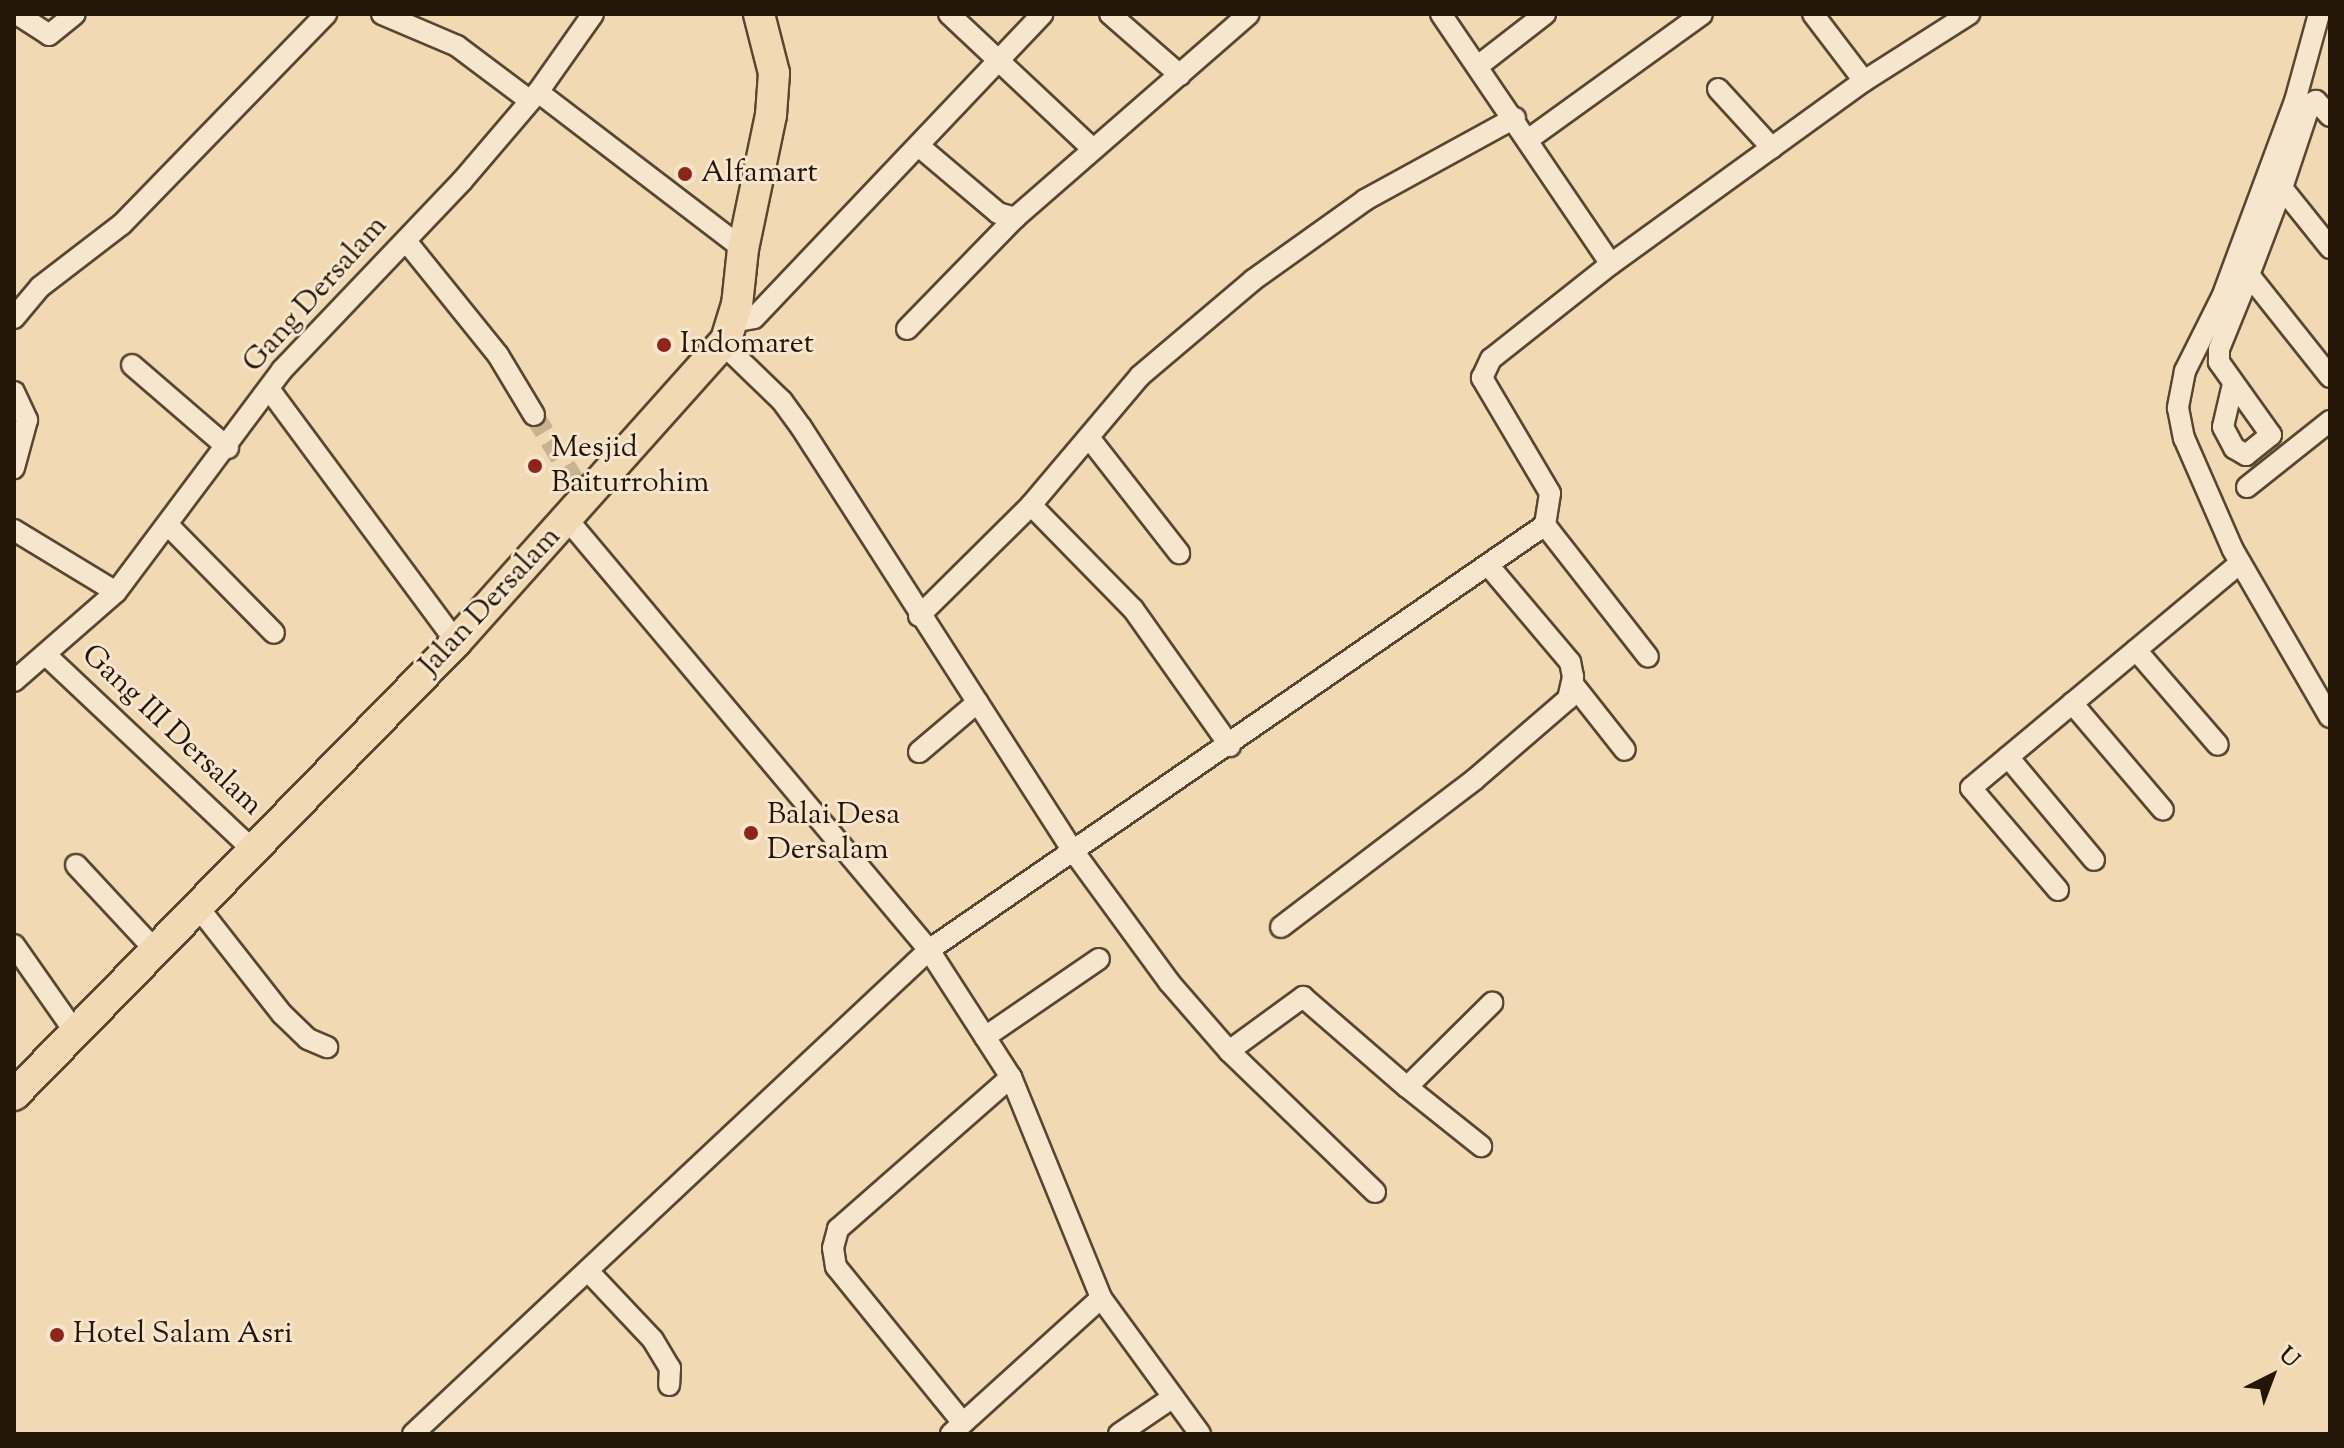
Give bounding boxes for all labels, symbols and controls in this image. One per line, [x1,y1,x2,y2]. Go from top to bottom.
place label: Alfamart [701,156,818,192]
marker: Alfamart [676,165,694,183]
street label: Gang Dersalam [236,209,396,381]
place label: Indomaret [680,327,814,363]
marker: Indomaret [655,336,673,354]
place label: Mesjid Baiturrohim [551,431,709,502]
marker: Mesjid Baiturrohim [526,457,544,475]
street label: Jalan Dersalam [413,520,569,684]
street label: Gang III Dersalam [73,638,269,824]
place label: Balai Desa Dersalam [767,798,900,868]
marker: Balai Desa Dersalam [742,824,760,842]
place label: Hotel Salam Asri [73,1317,293,1353]
marker: Hotel Salam Asri [48,1326,66,1344]
north arrow [2232,1336,2312,1416]
text: U [2271,1340,2305,1376]

